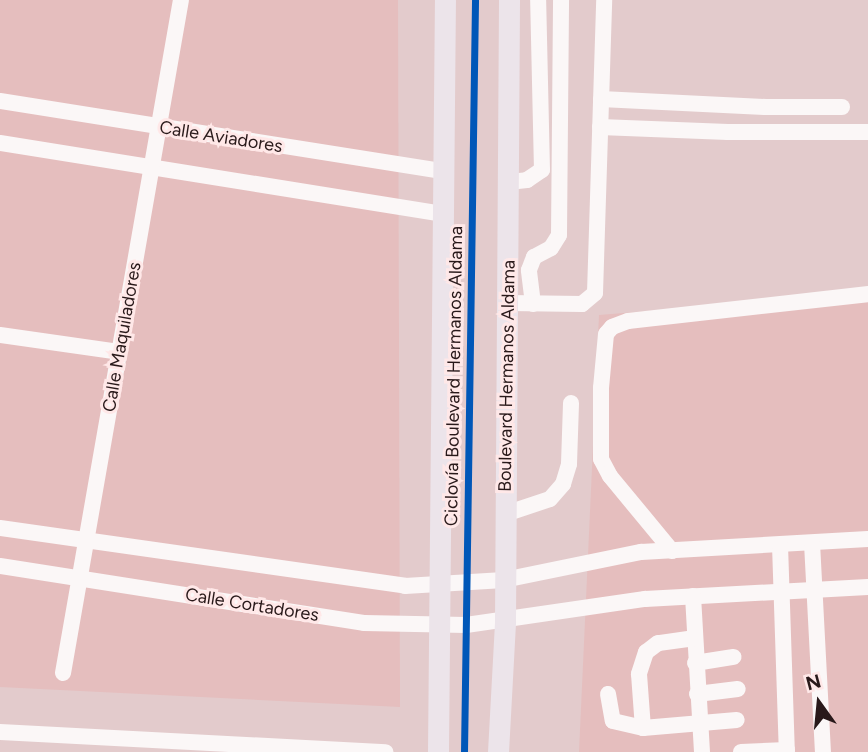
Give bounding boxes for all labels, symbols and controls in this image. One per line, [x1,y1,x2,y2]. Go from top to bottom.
street label: Calle Aviadores [158,117,284,157]
street label: Ciclovía Boulevard Hermanos Aldama [441,226,467,526]
street label: Calle Maquiladores [98,260,146,414]
street label: Boulevard Hermanos Aldama [494,260,520,492]
street label: Calle Cortadores [184,584,320,626]
north arrow [784,668,854,738]
text: N [803,669,824,695]

